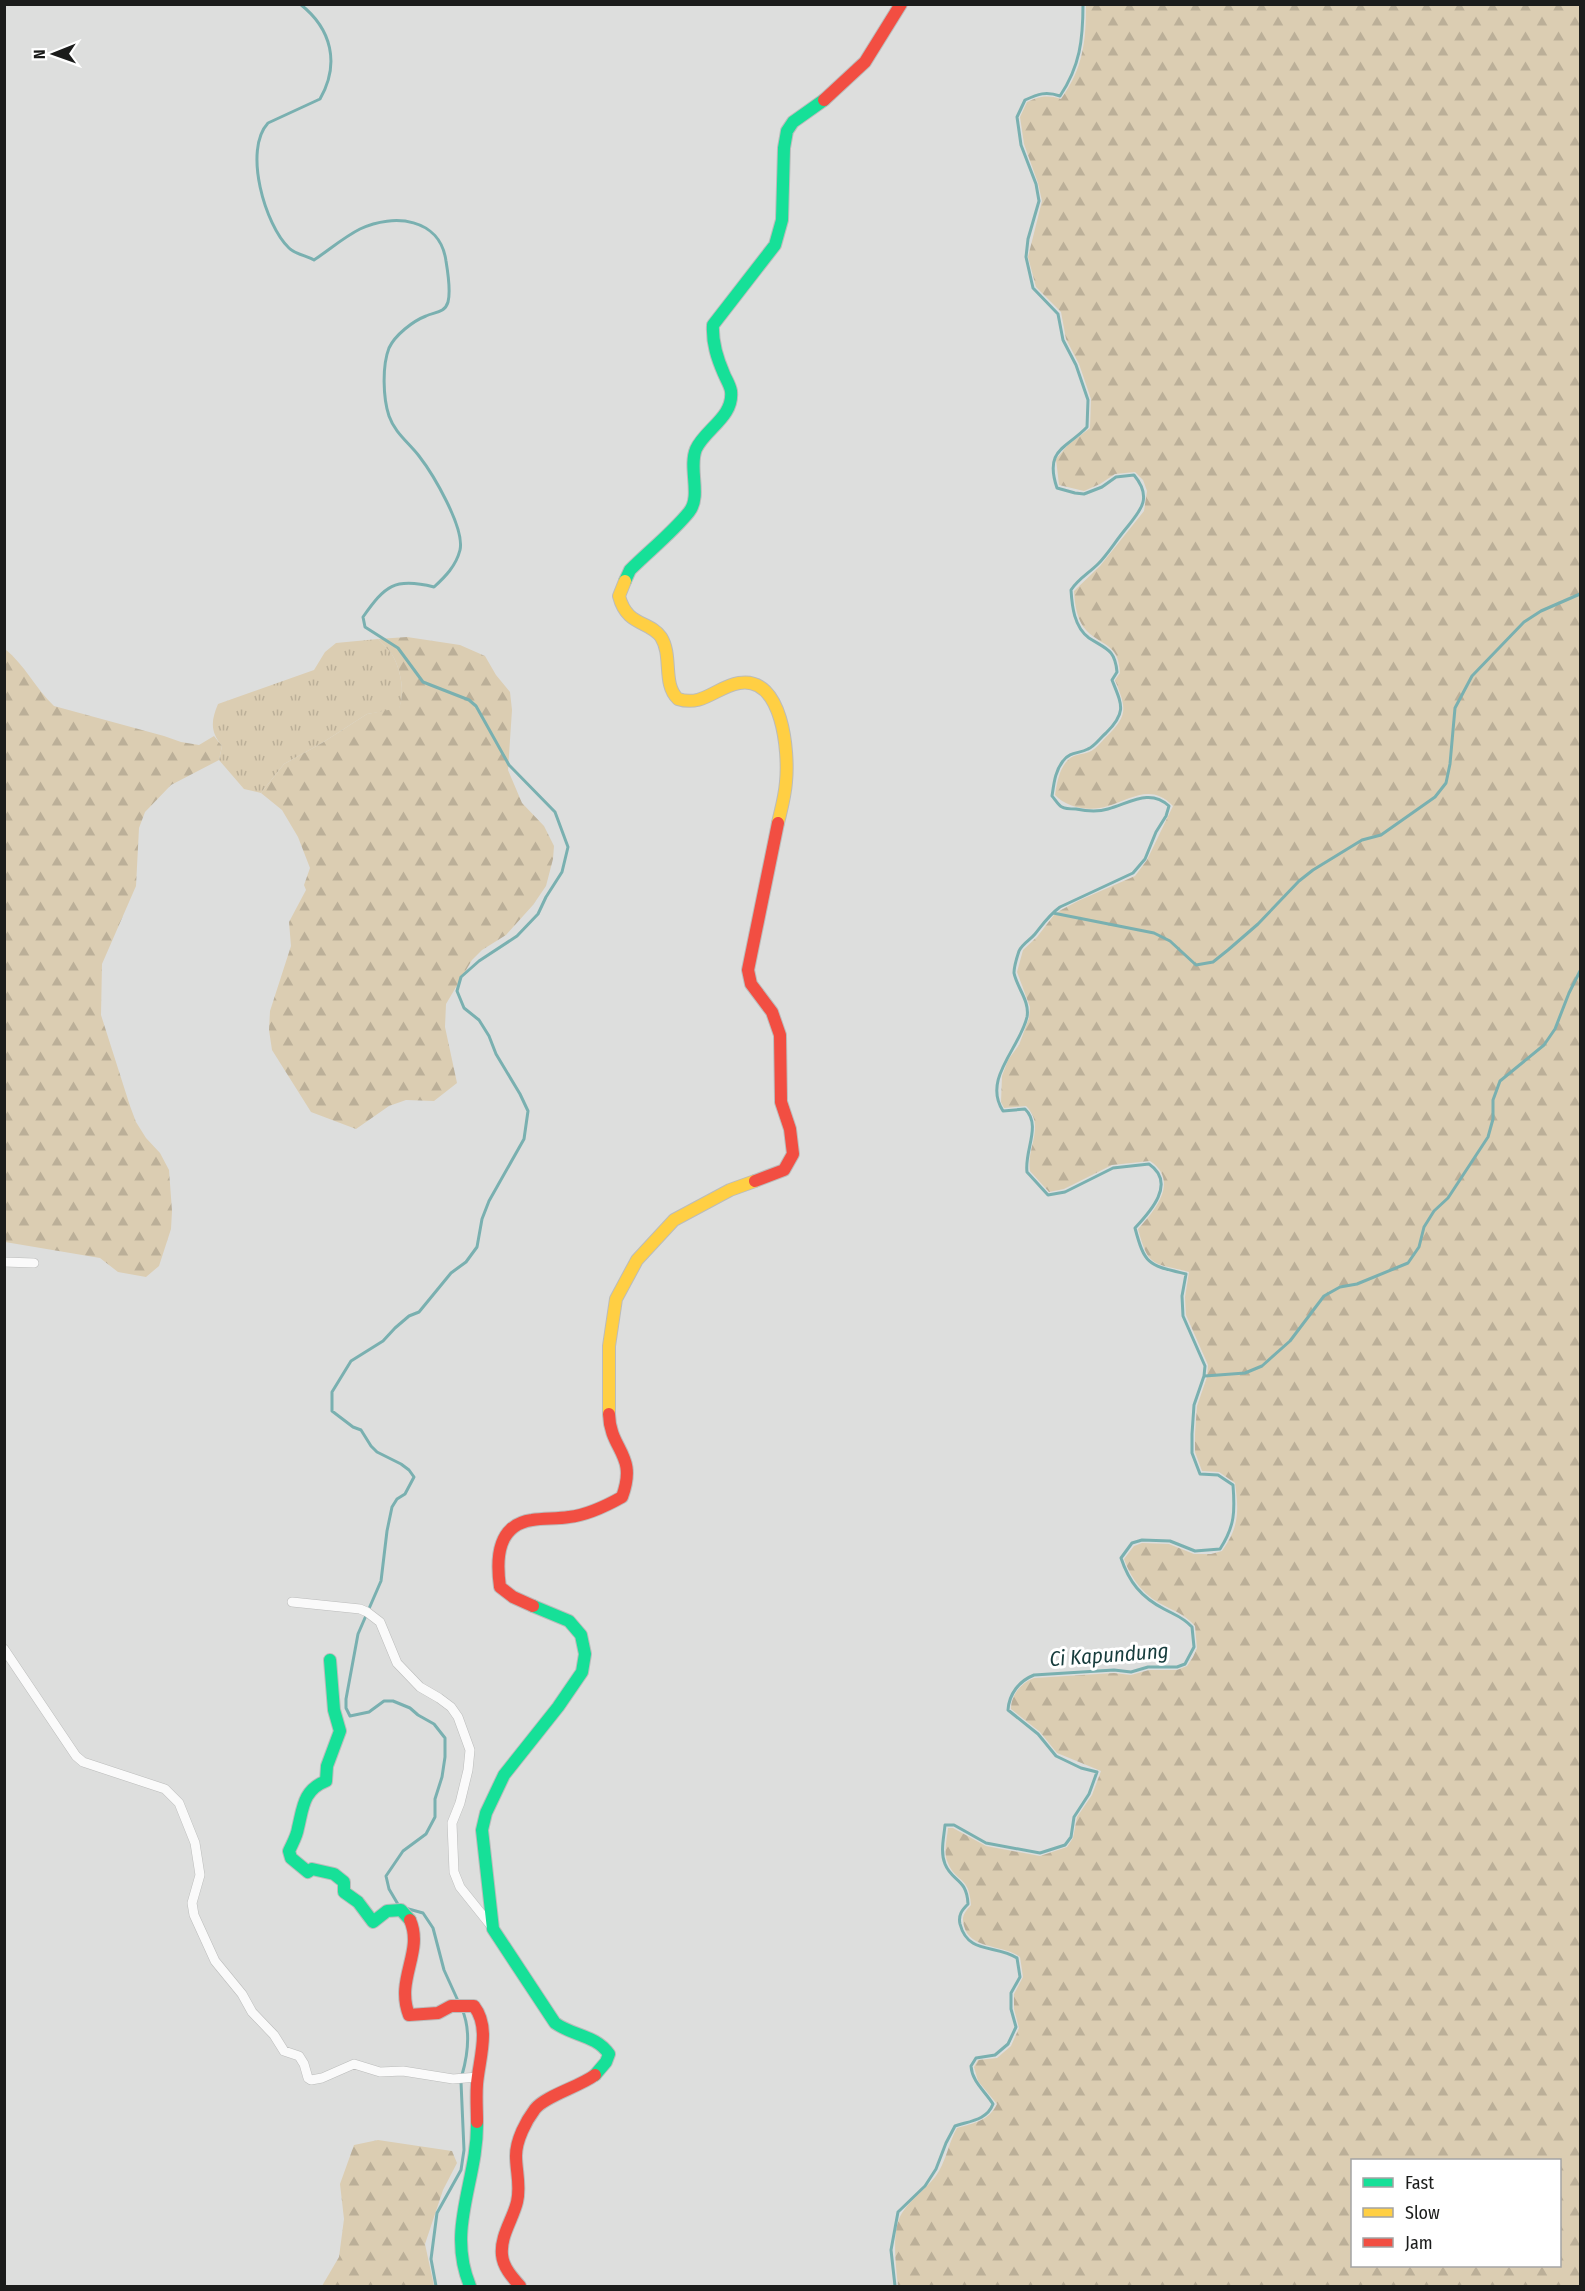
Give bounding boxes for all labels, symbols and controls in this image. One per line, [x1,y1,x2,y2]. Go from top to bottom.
north arrow [24,24,84,84]
text: N [30,49,49,59]
water label: Ci Kapundung [1049,1638,1169,1672]
legend [1351,2159,1561,2267]
text: Fast [1405,2172,1434,2194]
text: Slow [1405,2202,1440,2224]
text: Jam [1405,2232,1433,2254]

